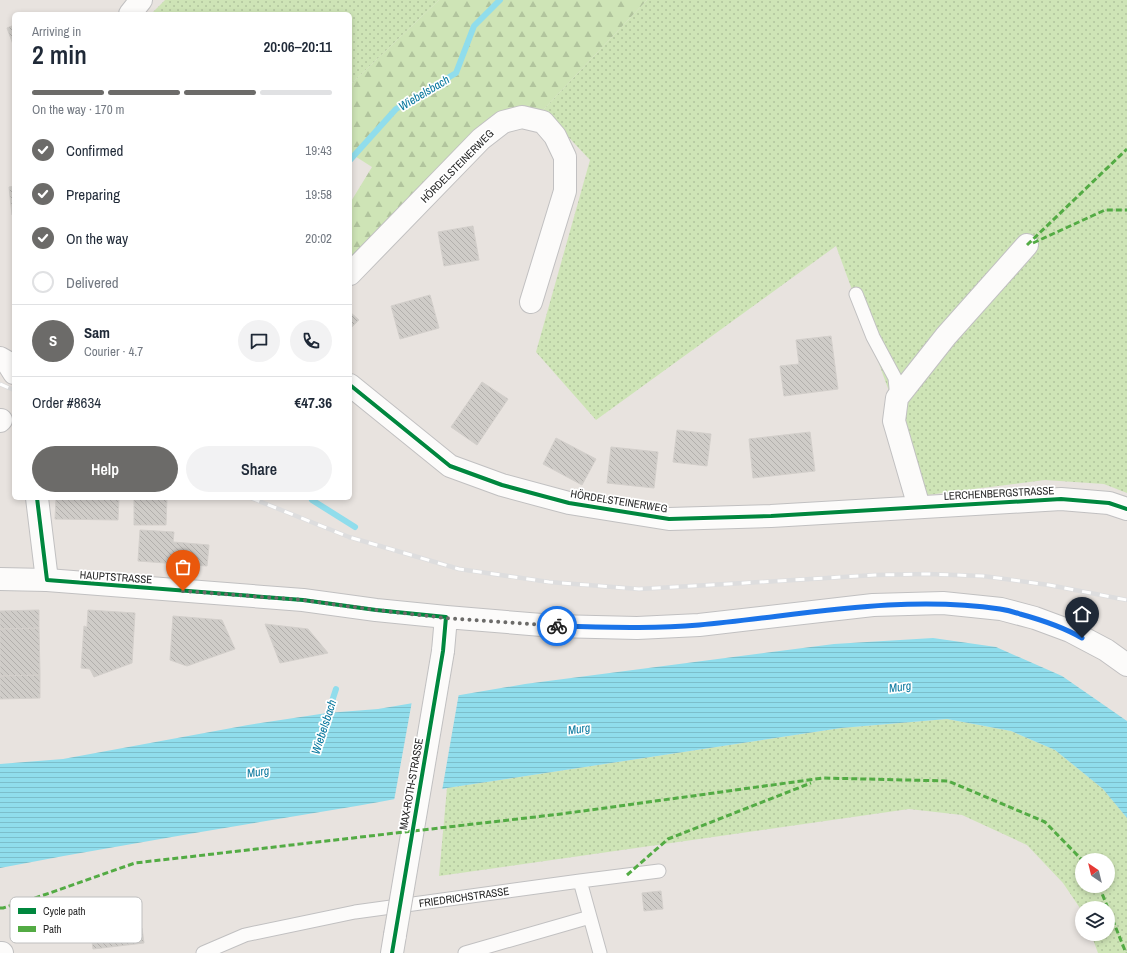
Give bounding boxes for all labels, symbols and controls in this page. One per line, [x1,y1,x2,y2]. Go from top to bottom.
text: Arriving in [32,23,81,40]
text: 20:06–20:11 [263,36,332,57]
text: 2 min [32,37,87,72]
water label: Wiebelsbach [396,72,452,114]
text: On the way · 170 m [32,101,124,118]
street label: HÖRDELSTEINERWEG [417,126,497,206]
icon: check [32,139,54,161]
text: Confirmed [66,140,123,161]
text: 19:43 [305,142,332,159]
icon: check [32,183,54,205]
text: Preparing [66,184,120,205]
text: 19:58 [305,186,332,203]
icon: check [32,227,54,249]
text: On the way [66,228,128,249]
text: 20:02 [305,230,332,247]
text: Delivered [66,272,119,293]
button: chat [238,320,280,362]
button: phone [290,320,332,362]
text: Sam [84,322,110,343]
text: S [49,330,57,351]
text: Courier · 4.7 [84,343,143,360]
text: Order #8634 [32,392,101,413]
text: €47.36 [294,392,332,413]
button: Help [32,446,178,492]
button: Share [186,446,332,492]
street label: LERCHENBERGSTRASSE [943,483,1055,503]
street label: HÖRDELSTEINERWEG [569,486,669,516]
pin [166,550,200,591]
icon: bag [172,556,194,578]
street label: HAUPTSTRASSE [79,567,153,587]
pin [1065,597,1099,638]
icon: home [1071,603,1093,625]
courier [537,606,577,646]
icon: bike [546,615,568,637]
water label: Murg [888,677,913,696]
water label: Wiebelsbach [308,698,340,756]
water label: Murg [567,719,592,738]
street label: MAX-ROTH-STRASSE [396,737,426,831]
water label: Murg [246,762,271,781]
north arrow [1075,853,1115,893]
map controls [1075,853,1115,941]
street label: FRIEDRICHSTRASSE [418,884,510,910]
legend [10,897,142,943]
button: layers [1075,901,1115,941]
text: Cycle path [43,904,86,918]
text: Path [43,922,62,936]

